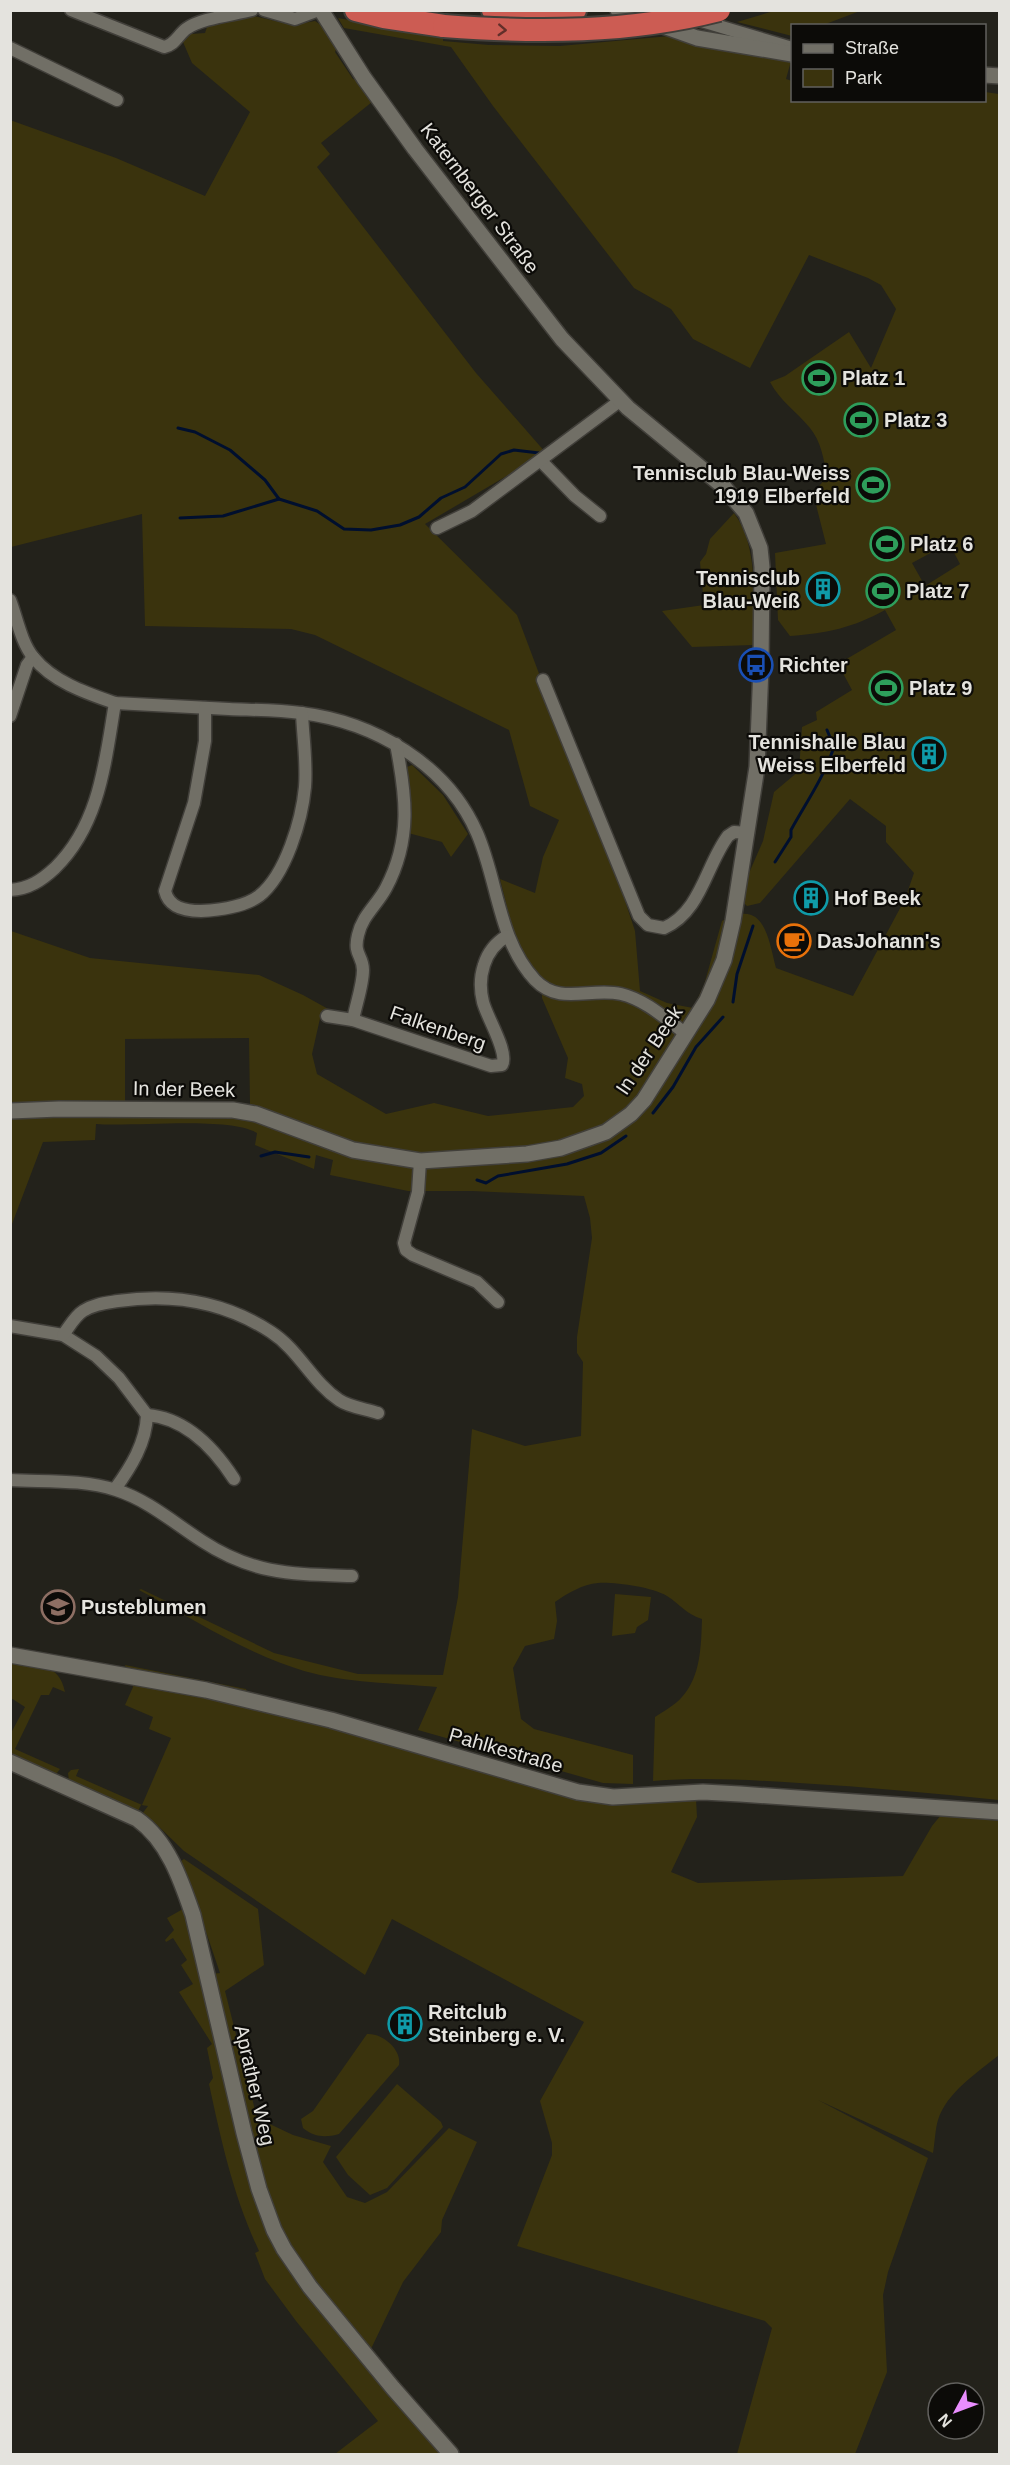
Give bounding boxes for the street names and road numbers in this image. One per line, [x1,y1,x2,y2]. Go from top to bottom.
street label: Katernberger Straße [416,119,544,277]
street label: Falkenberg [387,1001,489,1055]
street label: In der Beek [611,1001,687,1099]
street label: In der Beek [133,1077,236,1101]
street label: Pahlkestraße [446,1723,566,1777]
street label: Aprather Weg [230,2023,280,2147]

